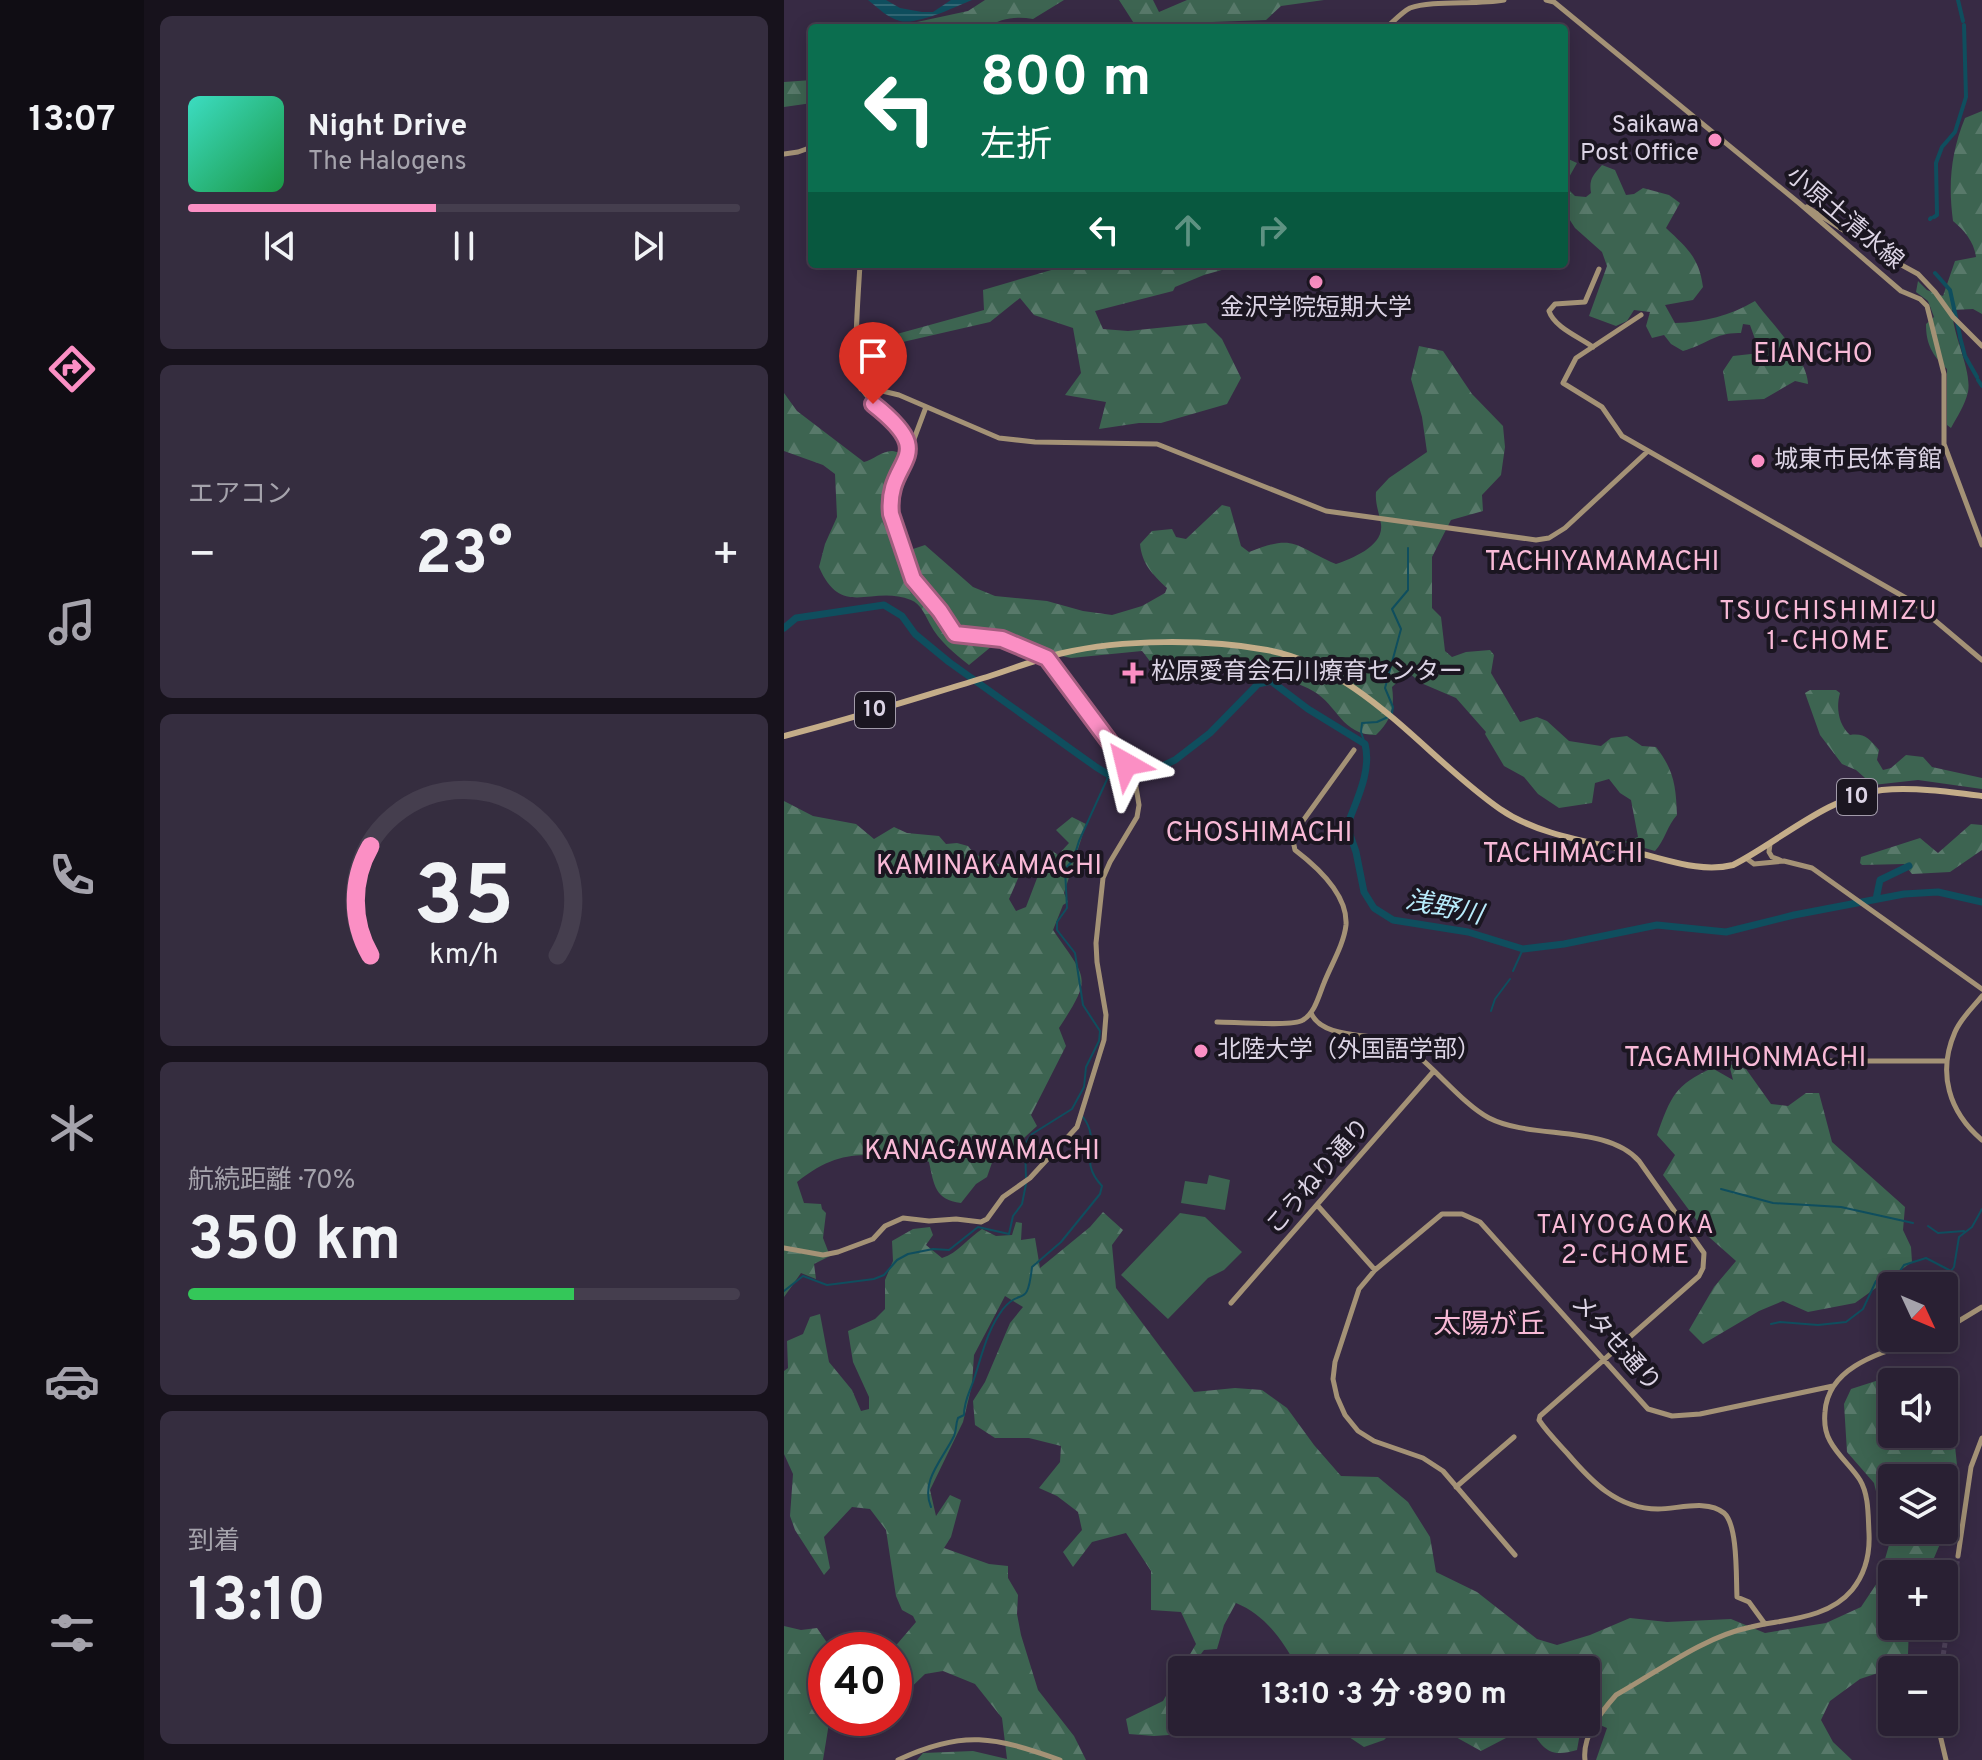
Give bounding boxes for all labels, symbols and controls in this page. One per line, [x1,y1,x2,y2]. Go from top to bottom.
text: 800 m [980,45,1151,115]
icon: left [848,56,952,160]
text: 13:07 [28,98,116,144]
text: Night Drive [308,109,467,146]
place label: Saikawa Post Office [1580,111,1699,169]
text: 左折 [980,124,1052,170]
marker: Saikawa Post Office [1706,131,1724,149]
text: The Halogens [308,146,467,179]
street label: 小原土清水線 [1779,161,1909,277]
icon: left [1082,208,1126,252]
icon: ahead [1166,208,1210,252]
icon: right [1250,208,1294,252]
icon: previous [258,224,302,268]
icon: pause [442,224,486,268]
icon: next [626,224,670,268]
marker: 金沢学院短期大学 [1307,273,1325,291]
place label: 金沢学院短期大学 [1220,294,1412,324]
pin [839,322,907,404]
icon: arrive [851,334,895,378]
district label: EIANCHO [1753,337,1873,373]
icon: directions [44,341,100,397]
place label: 城東市民体育館 [1774,446,1942,476]
marker: 城東市民体育館 [1749,452,1767,470]
text: エアコン [188,479,292,512]
text: 23° [415,519,513,595]
text: − [188,529,216,585]
text: + [712,529,740,585]
district label: TACHIYAMAMACHI [1485,545,1719,581]
icon: music [44,594,100,650]
district label: TSUCHISHIMIZU 1-CHOME [1719,596,1939,659]
place label: 松原愛育会石川療育センター [1151,658,1463,688]
marker: 松原愛育会石川療育センター [1122,662,1144,684]
road number: 10 [855,692,895,728]
position arrow [1084,722,1168,806]
road number: 10 [1837,779,1877,815]
district label: CHOSHIMACHI [1166,816,1352,852]
district label: TACHIMACHI [1483,837,1644,873]
icon: phone [44,847,100,903]
text: 35 [414,849,514,954]
district label: KAMINAKAMACHI [876,849,1102,885]
water label: 浅野川 [1402,885,1489,934]
text: km/h [429,938,499,974]
place label: 北陸大学（外国語学部） [1217,1036,1481,1066]
district label: TAGAMIHONMACHI [1624,1041,1866,1077]
marker: 北陸大学（外国語学部） [1192,1042,1210,1060]
icon: climate [44,1100,100,1156]
street label: こうねり通り [1260,1113,1378,1241]
district label: KANAGAWAMACHI [864,1134,1100,1170]
text: 航続距離 · 70% [188,1165,355,1198]
text: 350 km [188,1205,401,1281]
district label: TAIYOGAOKA 2-CHOME [1536,1210,1716,1273]
north arrow [1878,1272,1958,1352]
map controls [1878,1272,1958,1736]
street label: メタせ通り [1564,1289,1666,1399]
district label: 太陽が丘 [1433,1308,1545,1344]
icon: car [44,1353,100,1409]
button: sound [1878,1368,1958,1448]
button: layers [1878,1464,1958,1544]
text: 到着 [188,1526,240,1559]
button: + [1878,1560,1958,1640]
text: 13:10 [188,1566,326,1642]
icon: filters [44,1605,100,1661]
speed limit sign: 40 [808,1632,912,1736]
button: − [1878,1656,1958,1736]
text: 13:10 · 3 分 · 890 m [1261,1677,1507,1714]

